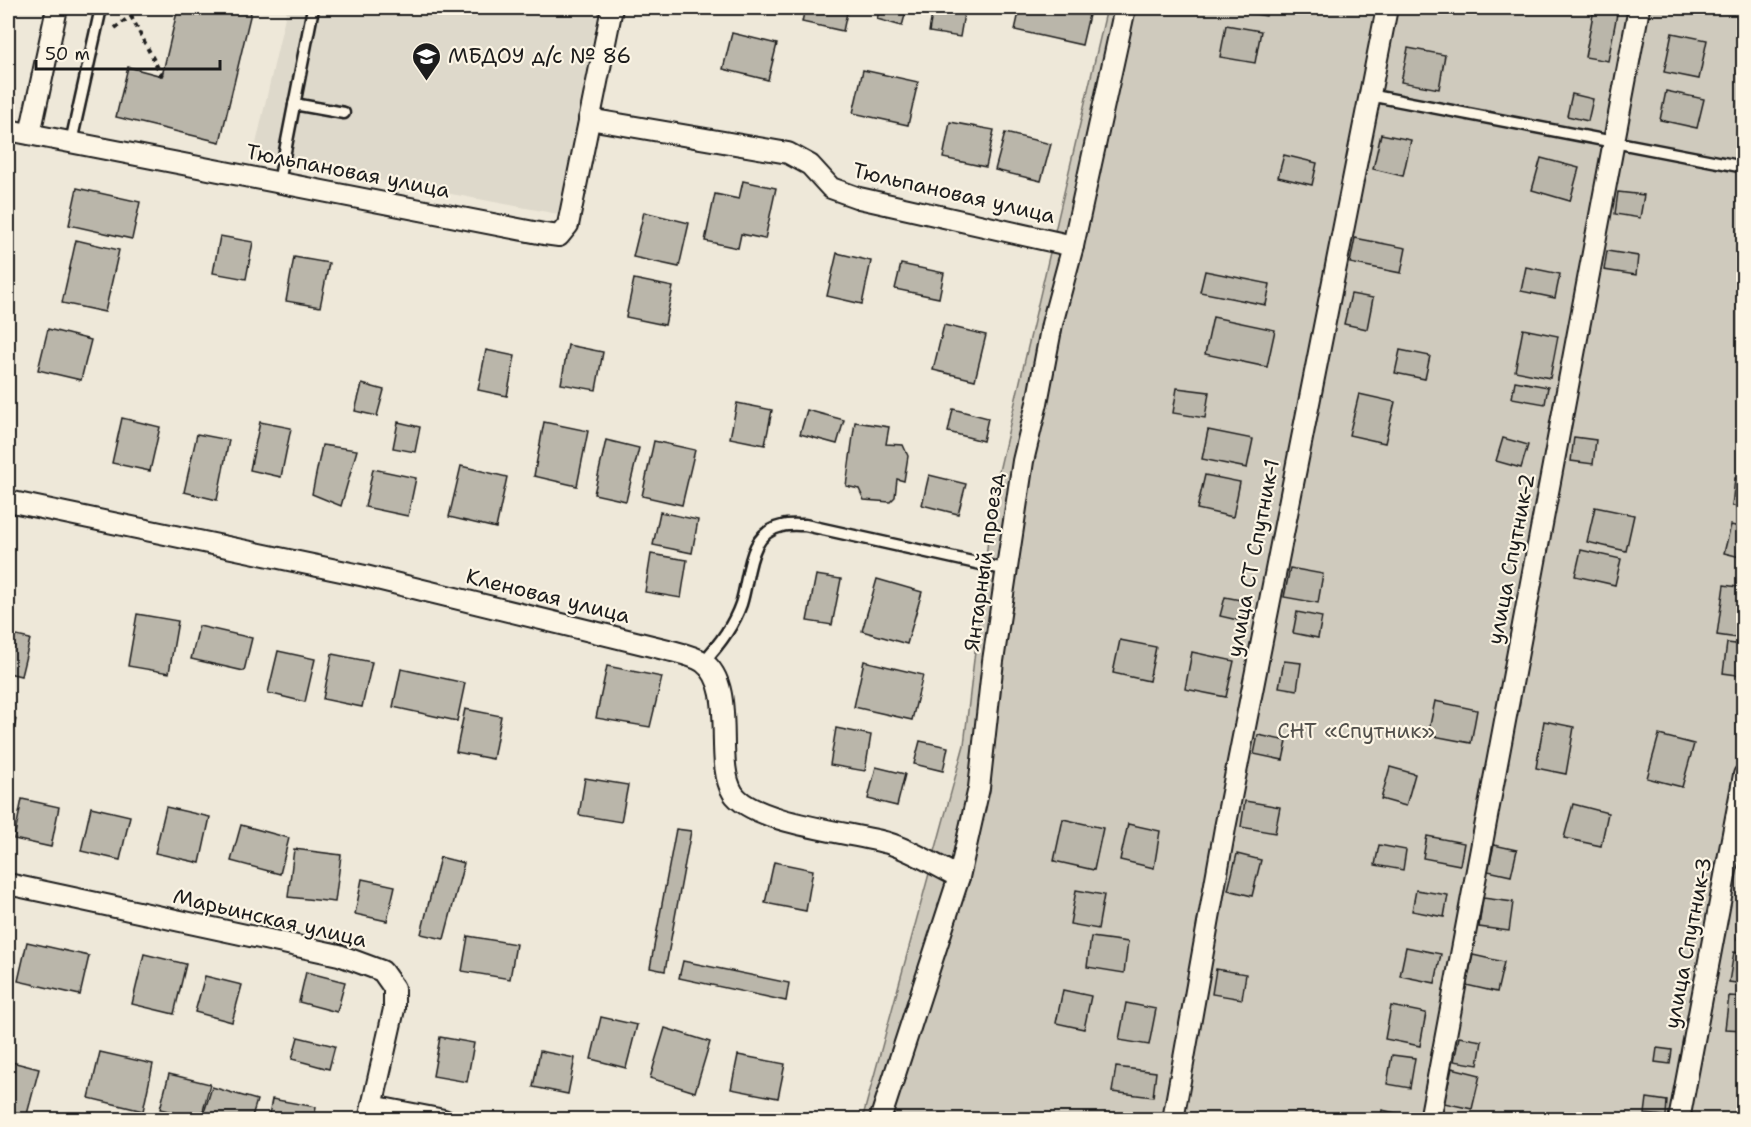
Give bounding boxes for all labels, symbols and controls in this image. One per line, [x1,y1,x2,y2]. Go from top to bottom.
scale bar [36,33,220,71]
school or university icon: МБДОУ д/с № 86 [411,40,443,82]
text: 50 m [45,42,90,66]
place label: МБДОУ д/с № 86 [448,42,631,70]
street label: Тюльпановая улица [244,138,452,204]
street label: Тюльпановая улица [850,156,1058,230]
street label: улица СТ Спутник-1 [1220,457,1286,659]
street label: Янтарный проезд [958,471,1010,653]
street label: улица Спутник-2 [1481,471,1541,647]
street label: Кленовая улица [463,562,633,630]
park label: СНТ «Спутник» [1277,717,1435,745]
street label: улица Спутник-3 [1658,855,1718,1031]
street label: Марьинская улица [170,882,370,954]

